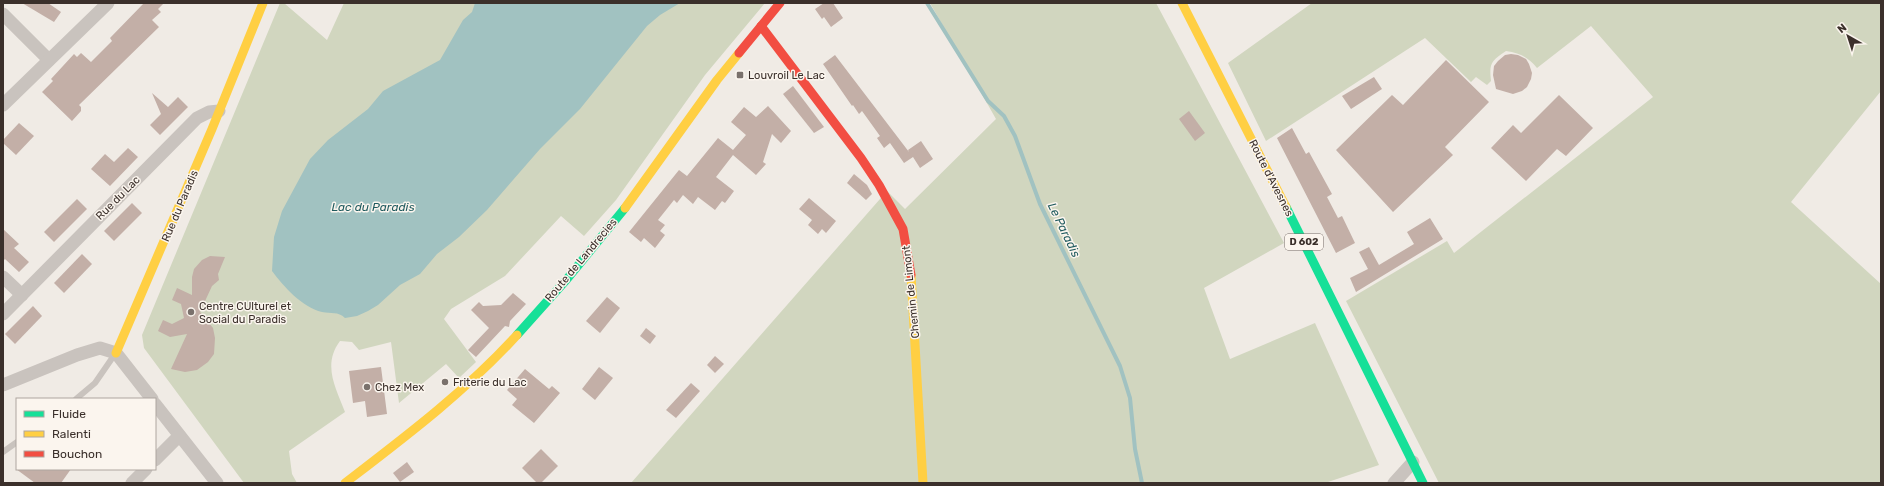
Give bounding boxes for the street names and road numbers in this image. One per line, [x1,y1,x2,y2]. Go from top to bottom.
street label: Route d'Avesnes [1246,137,1296,219]
street label: Rue du Paradis [159,168,201,244]
street label: Rue du Lac [93,173,143,223]
street label: Route de Landrecies [542,215,620,304]
road number: D 602 [1285,234,1323,250]
street label: Chemin de Limont [900,244,922,339]

